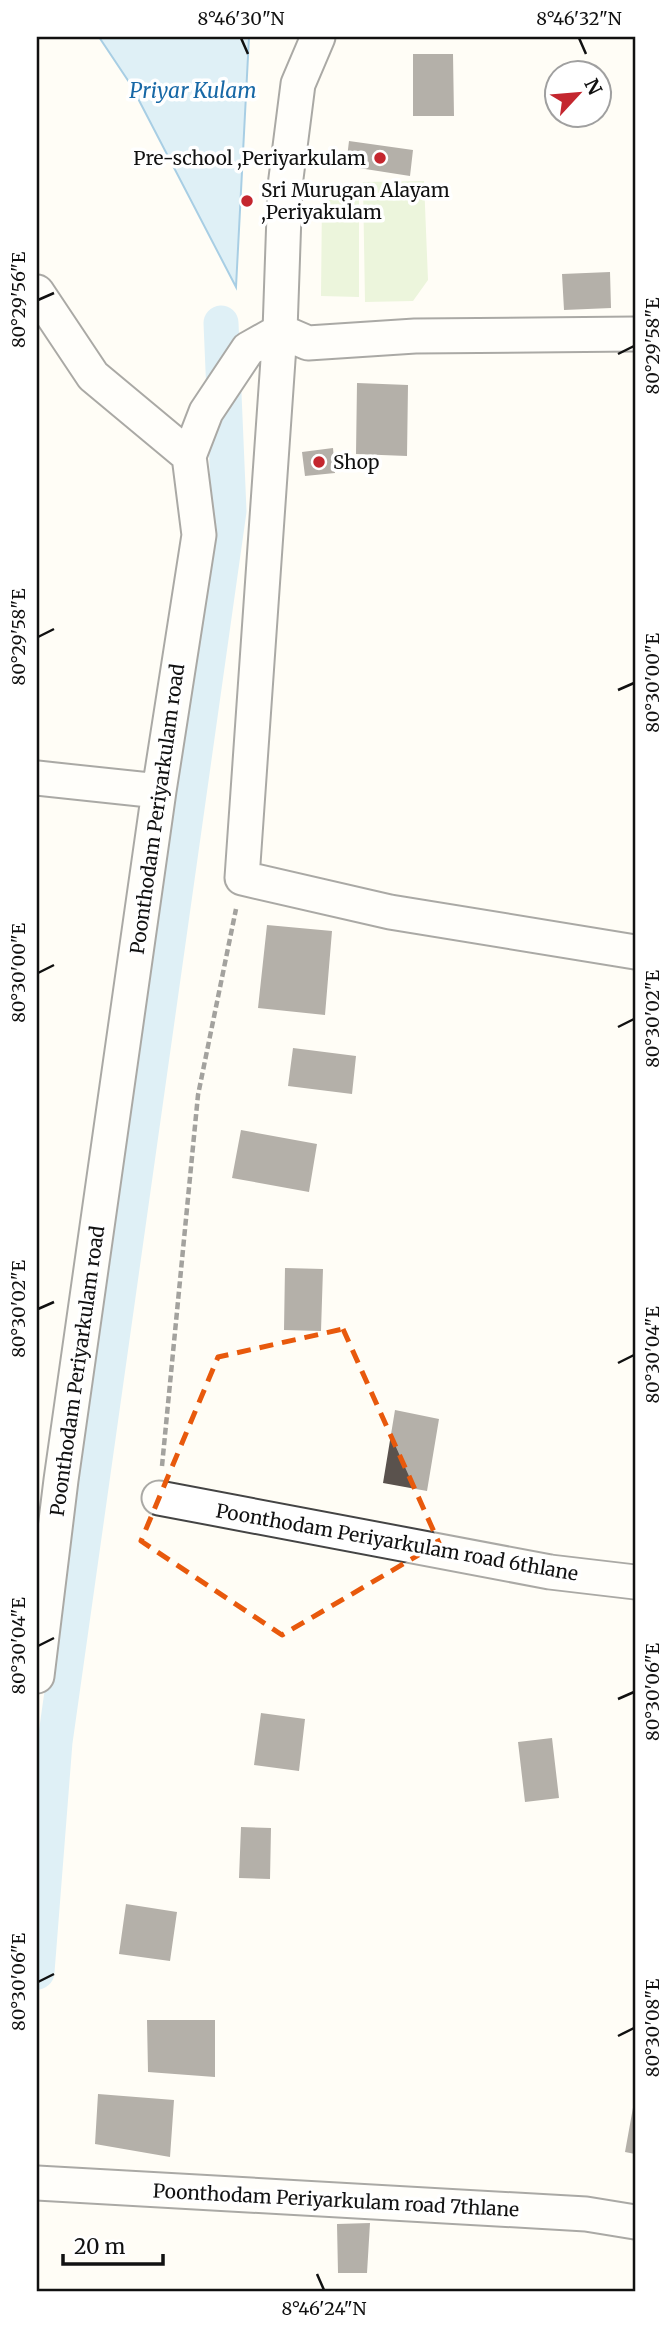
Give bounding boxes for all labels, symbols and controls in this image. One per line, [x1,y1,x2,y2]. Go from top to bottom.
text: 8°46'30"N [197,7,285,30]
text: 8°46'32"N [536,7,622,30]
north arrow [542,60,612,130]
text: N [579,75,607,99]
water label: Priyar Kulam [129,77,257,104]
place label: Pre-school ,Periyarkulam [133,146,366,170]
marker: Pre-school ,Periyarkulam [372,150,388,166]
place label: Sri Murugan Alayam ,Periyakulam [261,178,450,224]
marker: Sri Murugan Alayam ,Periyakulam [239,193,255,209]
text: 80°29'56"E [7,251,30,348]
text: 80°29'58"E [641,297,664,394]
place label: Shop [333,450,380,474]
marker: Shop [311,454,327,470]
text: 80°29'58"E [7,588,30,685]
text: 80°30'00"E [641,633,664,733]
street label: Poonthodam Periyarkulam road [125,662,189,956]
text: 80°30'00"E [7,923,30,1023]
text: 80°30'02"E [641,970,664,1068]
street label: Poonthodam Periyarkulam road [45,1224,109,1518]
text: 80°30'02"E [7,1260,30,1358]
text: 80°30'04"E [641,1306,664,1404]
street label: Poonthodam Periyarkulam road 6thlane [214,1498,580,1586]
text: 80°30'04"E [7,1597,30,1695]
text: 80°30'06"E [641,1642,664,1741]
text: 80°30'06"E [7,1932,30,2031]
text: 80°30'08"E [641,1978,664,2077]
street label: Poonthodam Periyarkulam road 7thlane [152,2178,520,2222]
scale bar [63,2223,163,2267]
text: 20 m [74,2233,126,2260]
text: 8°46'24"N [282,2297,367,2320]

